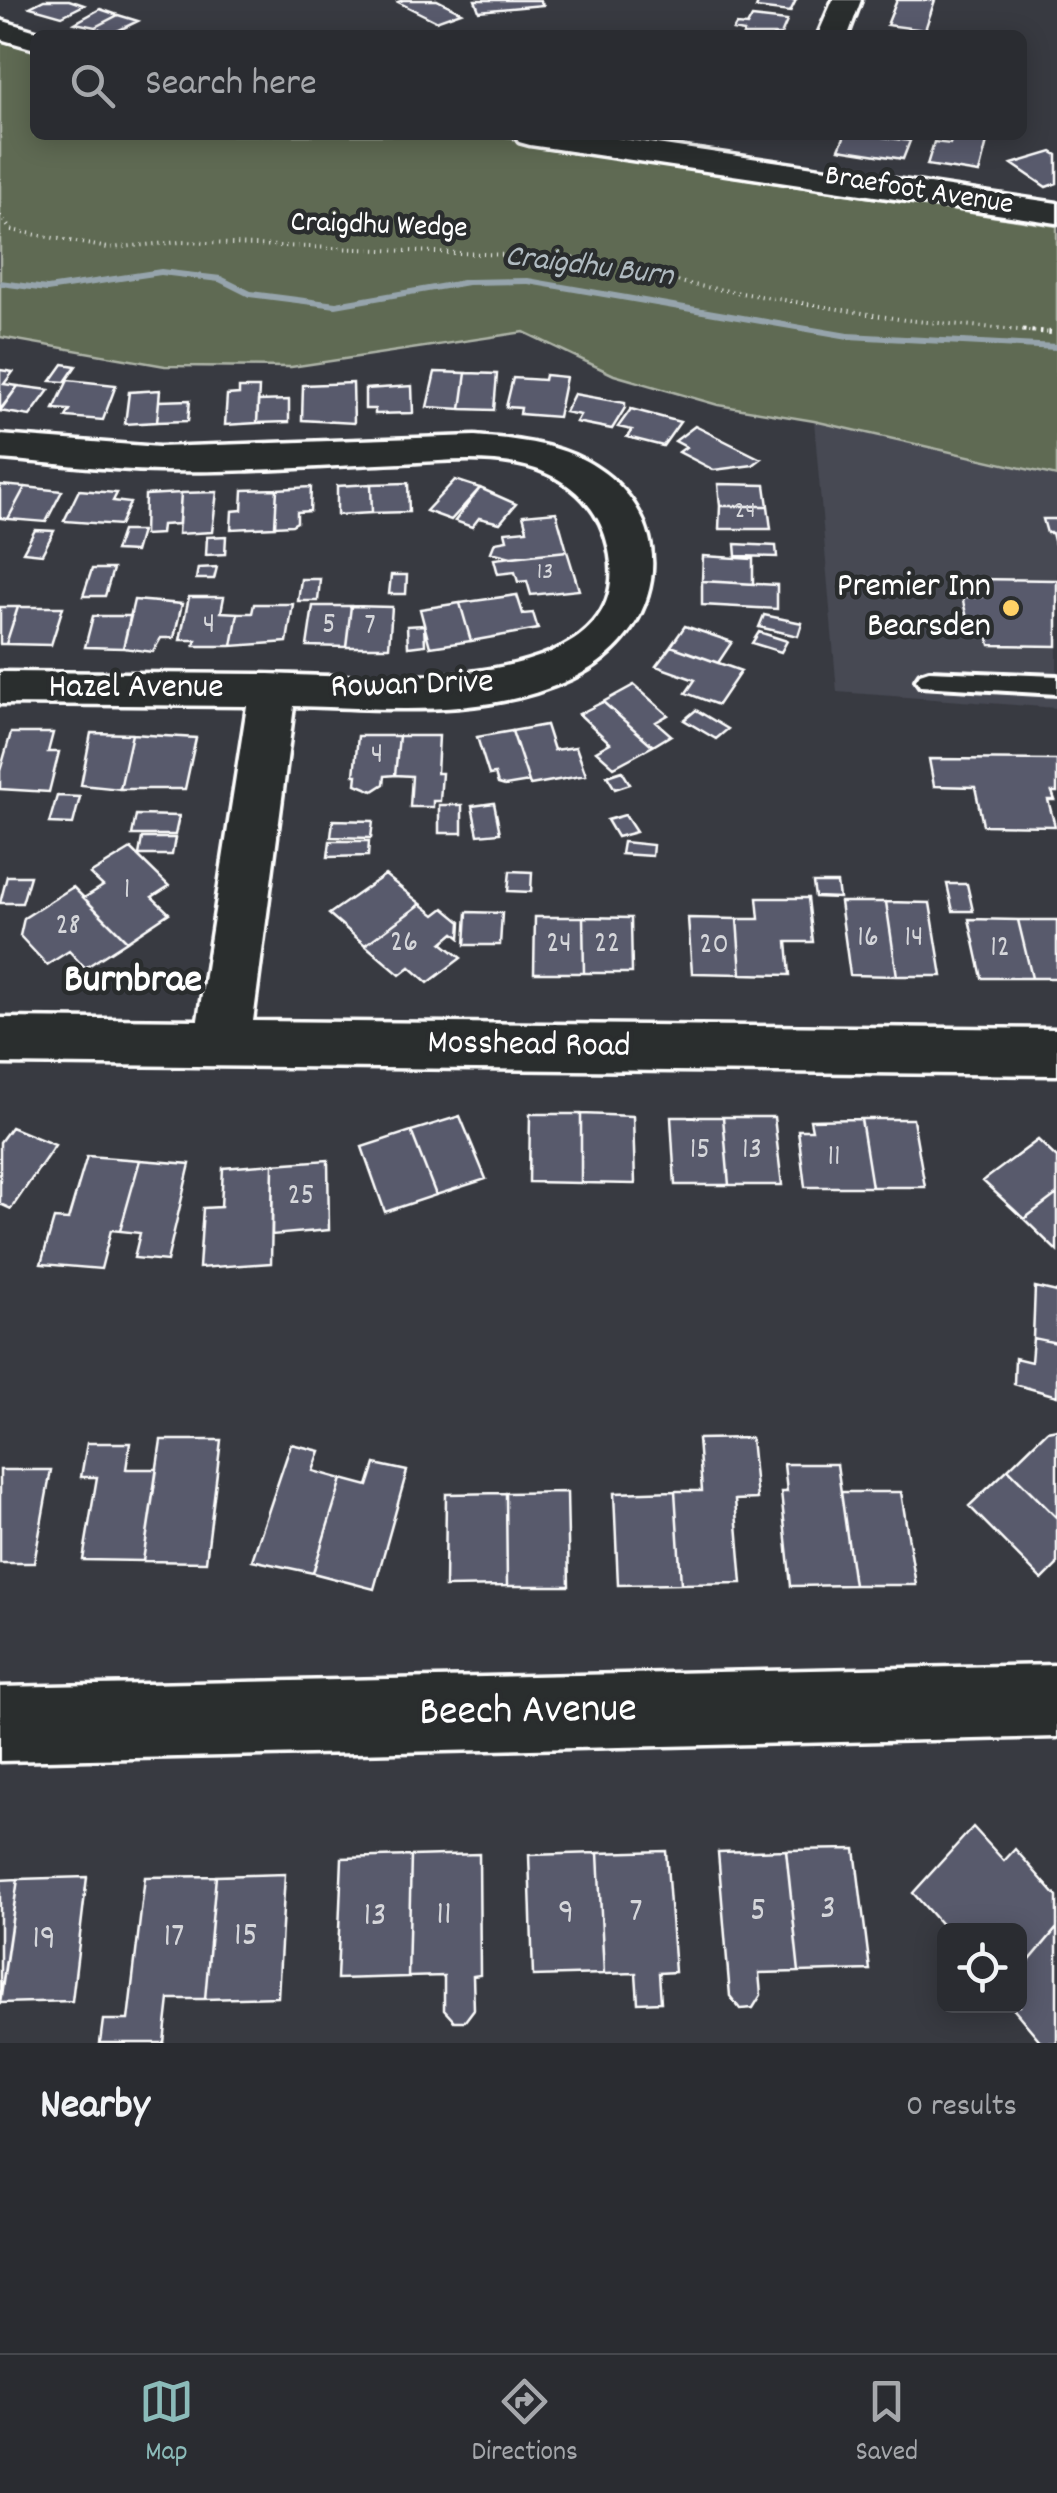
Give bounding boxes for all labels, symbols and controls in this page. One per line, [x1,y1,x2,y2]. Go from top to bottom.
search box [30,30,1027,140]
icon: search [65,58,120,113]
text: Search here [145,58,317,113]
street label: Braefoot Avenue [822,156,1016,228]
street label: Craigdhu Wedge [290,202,468,252]
water label: Craigdhu Burn [502,235,677,301]
house number: 24 [734,494,756,530]
house number: 13 [537,555,553,591]
place label: Premier Inn Bearsden [837,563,991,653]
marker: Premier Inn Bearsden [1000,597,1022,619]
house number: 4 [203,605,215,648]
house number: 5 [322,605,336,648]
house number: 7 [364,606,376,649]
street label: Rowan Drive [330,658,494,714]
street label: Hazel Avenue [48,664,224,714]
house number: 4 [371,735,383,778]
house number: 1 [124,870,130,913]
house number: 28 [55,906,81,949]
house number: 16 [857,918,879,961]
house number: 14 [904,918,924,961]
house number: 26 [390,923,418,966]
house number: 24 [546,924,572,967]
house number: 22 [594,924,620,967]
house number: 20 [699,925,729,968]
house number: 12 [990,928,1010,971]
district label: Burnbrae [64,954,202,1011]
street label: Mosshead Road [427,1019,631,1073]
house number: 15 [690,1130,710,1173]
house number: 13 [742,1130,762,1173]
house number: 11 [827,1137,841,1180]
house number: 25 [288,1176,315,1219]
street label: Beech Avenue [419,1681,637,1745]
house number: 3 [820,1885,836,1935]
house number: 5 [750,1887,766,1937]
house number: 7 [629,1888,643,1938]
house number: 9 [558,1889,574,1939]
house number: 11 [436,1891,452,1941]
house number: 13 [363,1892,387,1942]
house number: 15 [234,1912,258,1962]
house number: 17 [163,1913,185,1963]
house number: 19 [32,1915,56,1965]
map controls [937,1923,1027,2013]
button: locate [937,1923,1027,2013]
text: Nearby [40,2078,150,2138]
text: 0 results [906,2085,1017,2131]
tab: Map [139,2374,194,2474]
tab: Directions [472,2374,578,2474]
tab: Saved [856,2374,918,2474]

